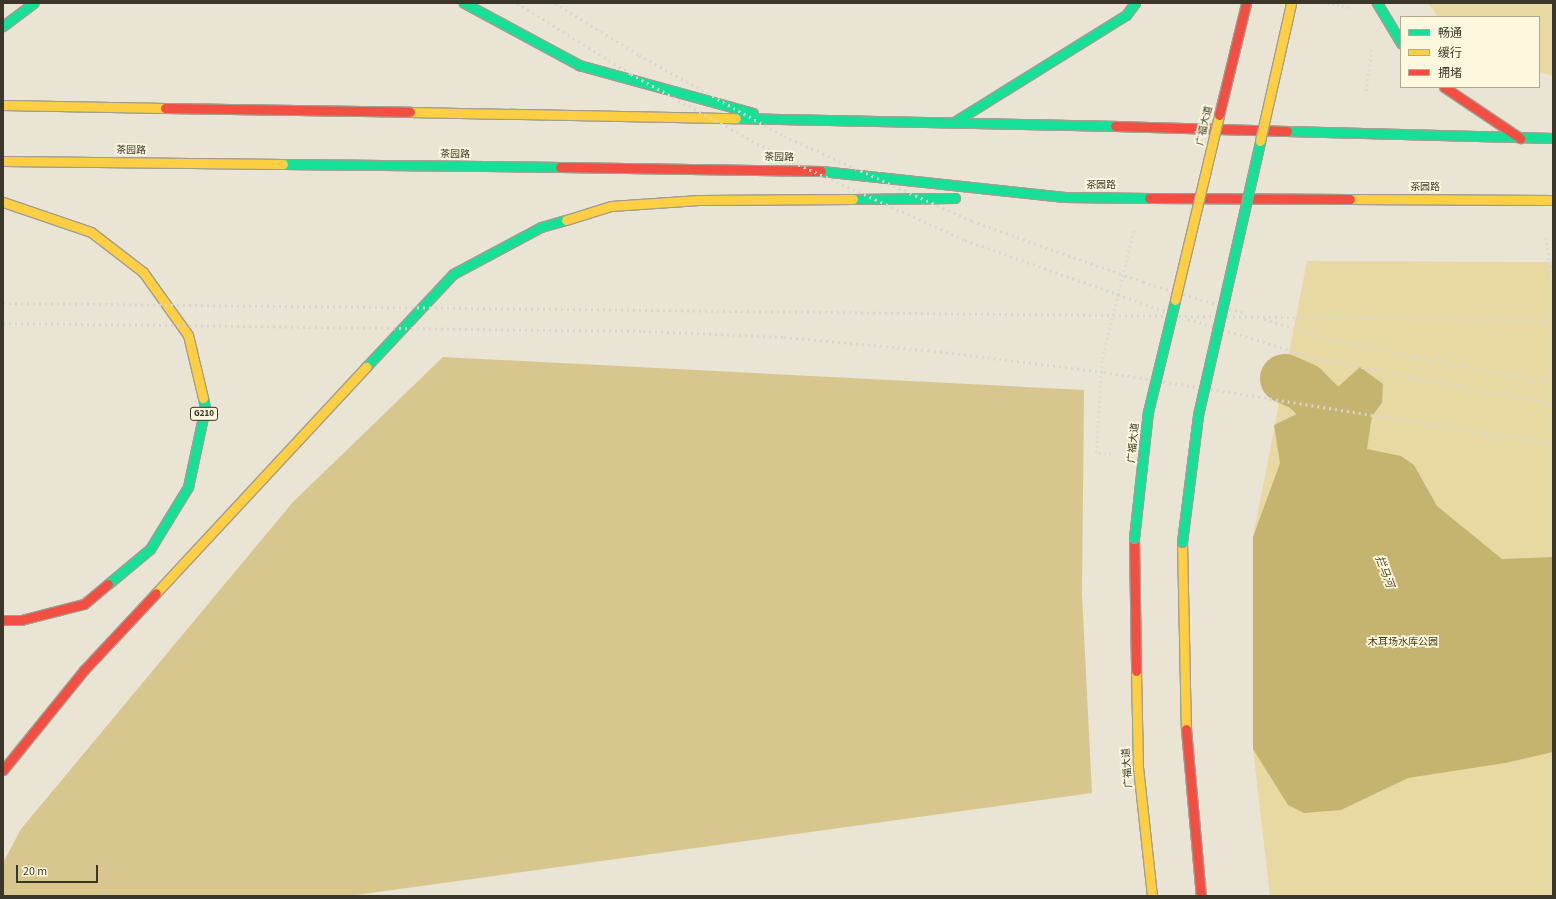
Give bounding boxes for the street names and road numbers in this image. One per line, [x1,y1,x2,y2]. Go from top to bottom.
street label: 广福大道 [1195,105,1215,147]
street label: 茶园路 [116,145,146,157]
street label: 茶园路 [440,149,470,161]
street label: 茶园路 [764,152,794,164]
street label: 茶园路 [1086,180,1116,192]
street label: 茶园路 [1410,182,1440,194]
road number: G210 [190,407,218,421]
street label: 广福大道 [1126,422,1142,464]
street label: 广福大道 [1121,748,1135,788]

